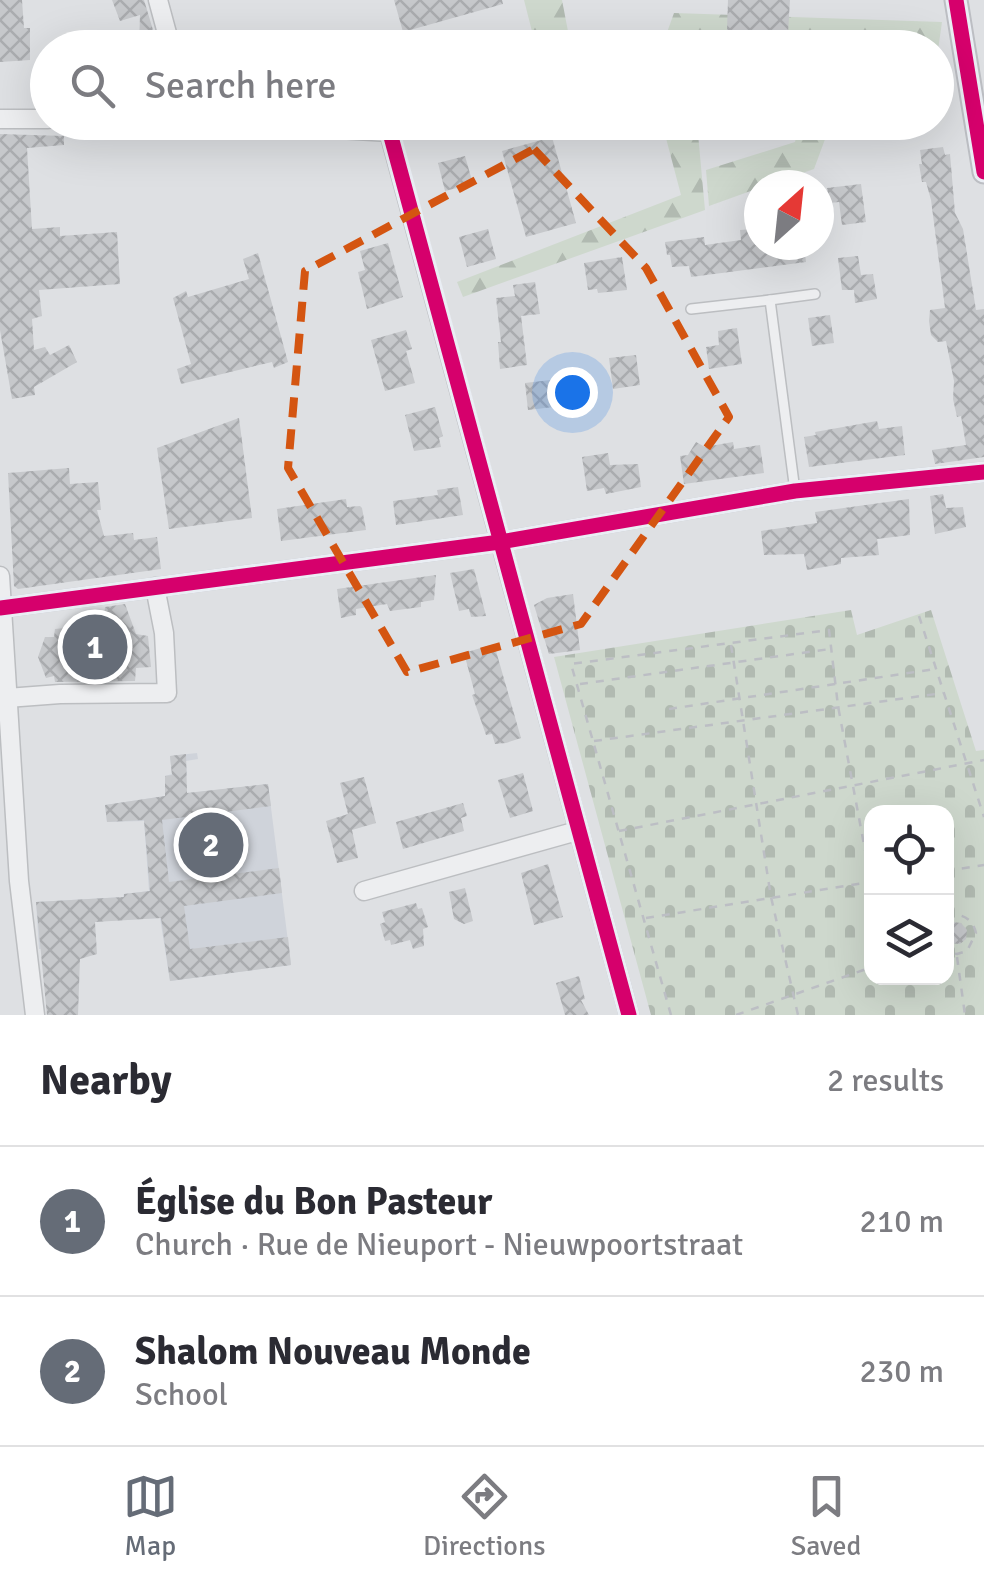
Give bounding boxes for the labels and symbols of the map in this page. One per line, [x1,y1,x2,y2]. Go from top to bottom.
north arrow [744,170,834,260]
your location [547,367,598,418]
pin: 1 [62,610,128,684]
pin: 2 [178,808,244,882]

